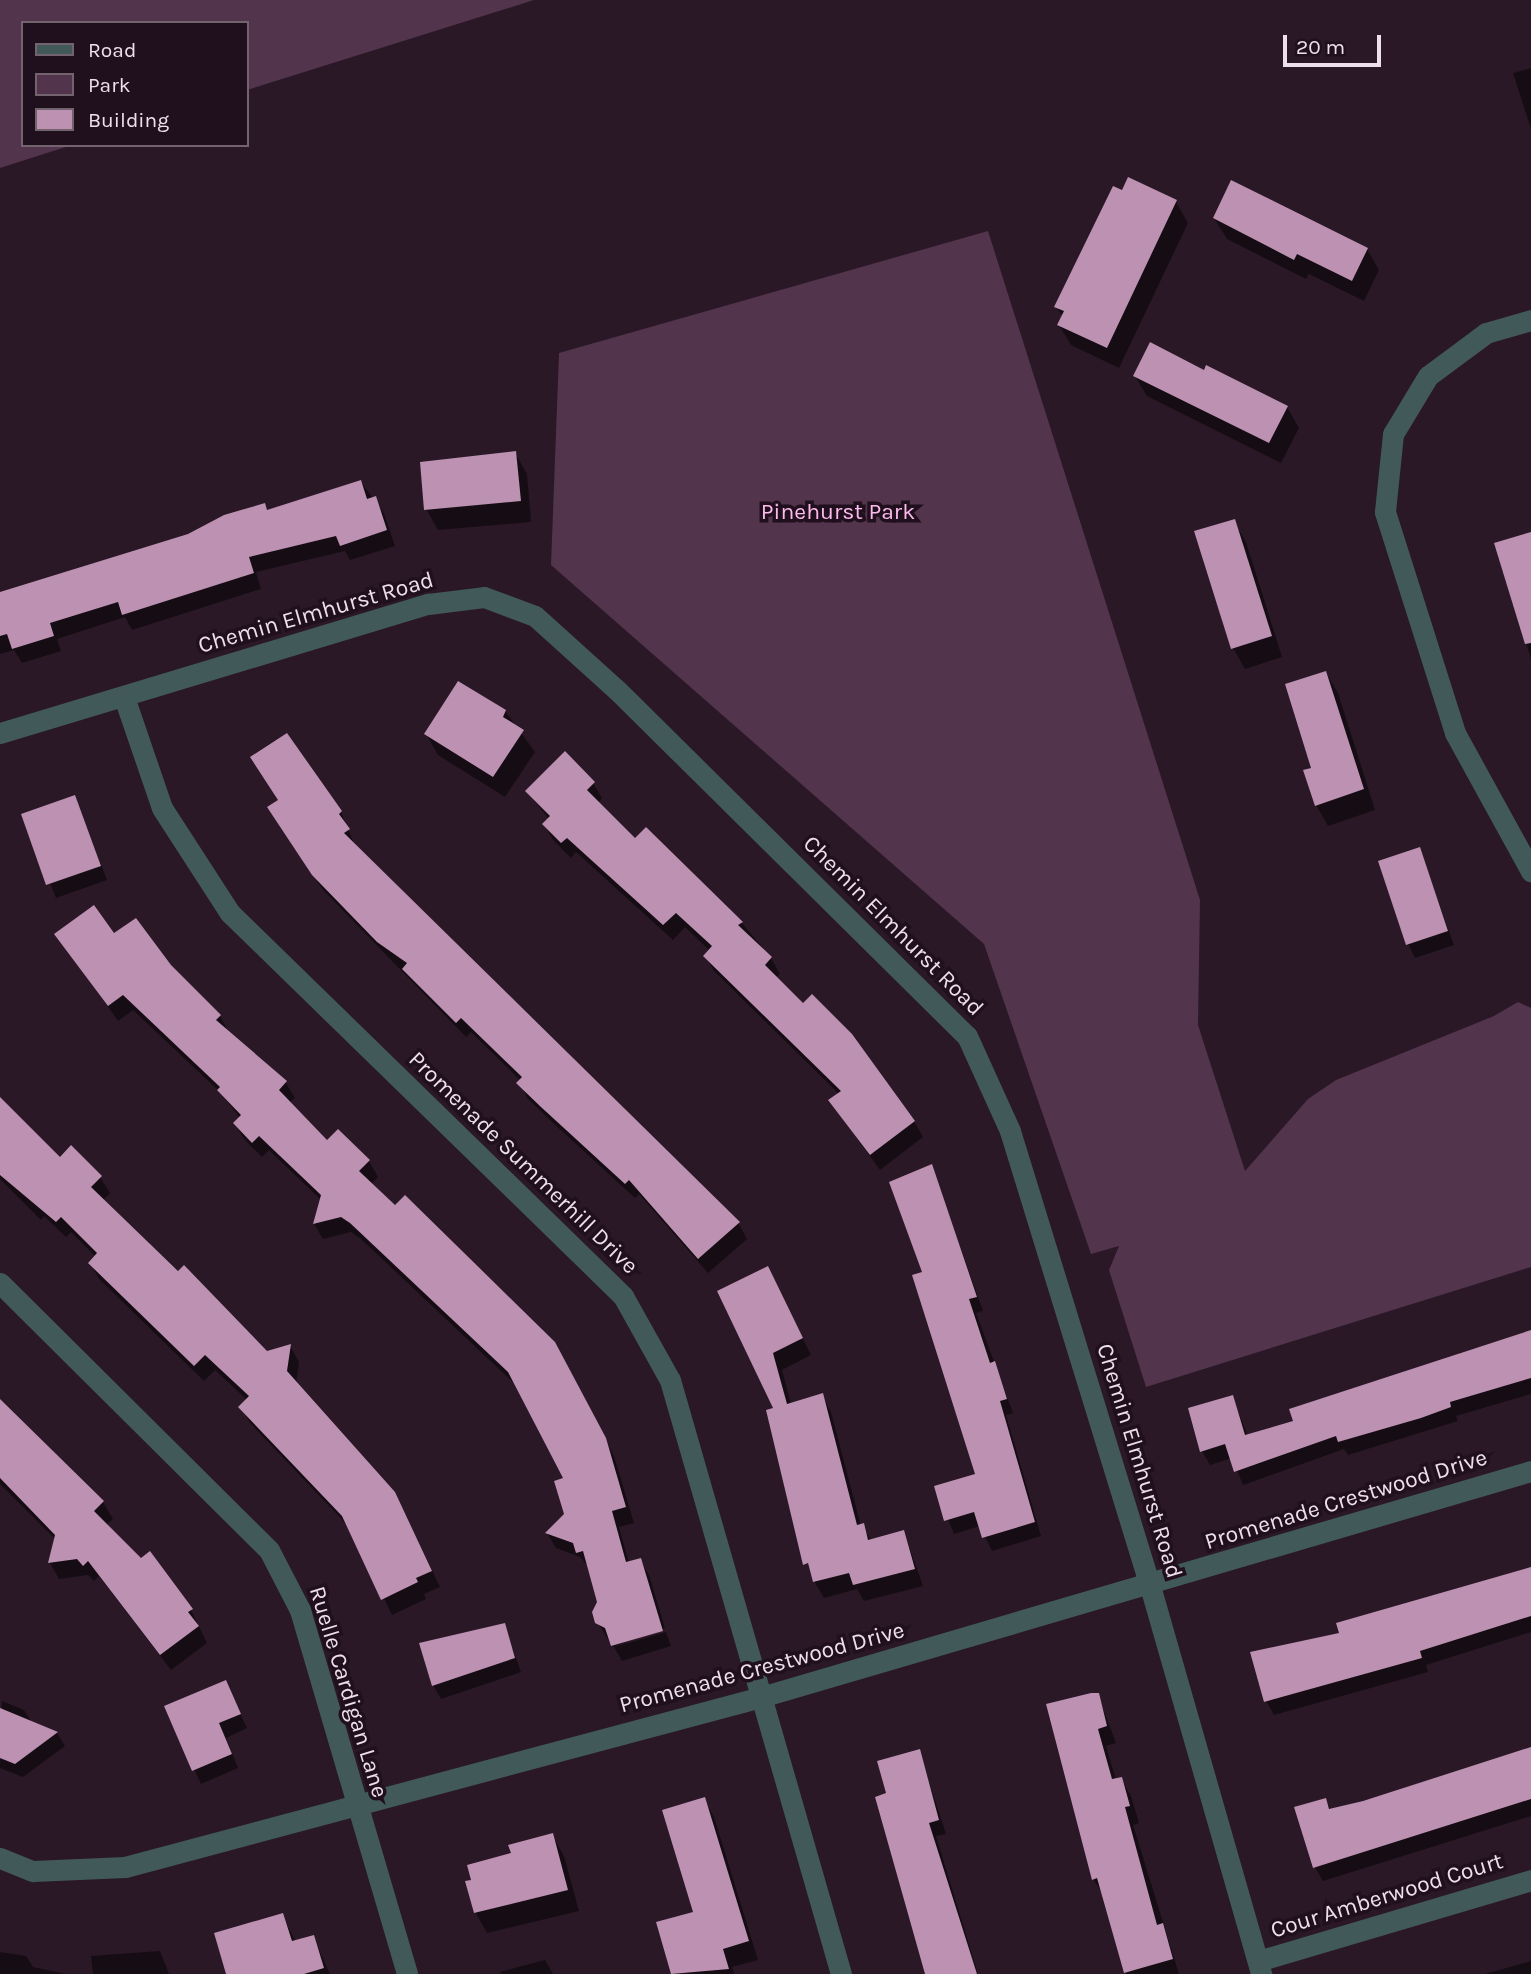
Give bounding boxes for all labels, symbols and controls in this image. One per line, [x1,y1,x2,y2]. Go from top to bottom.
legend [21,21,248,147]
scale bar [1286,21,1384,65]
text: 20 m [1296,35,1345,59]
text: Road [88,38,136,62]
text: Park [88,73,131,97]
text: Building [88,108,169,132]
park label: Pinehurst Park [761,498,915,526]
street label: Chemin Elmhurst Road [195,566,437,660]
street label: Chemin Elmhurst Road [797,830,989,1022]
street label: Promenade Summerhill Drive [403,1046,643,1280]
street label: Chemin Elmhurst Road [1090,1340,1188,1582]
street label: Promenade Crestwood Drive [1201,1444,1491,1556]
street label: Ruelle Cardigan Lane [303,1583,393,1801]
street label: Promenade Crestwood Drive [616,1617,908,1719]
street label: Cour Amberwood Court [1268,1848,1506,1944]

